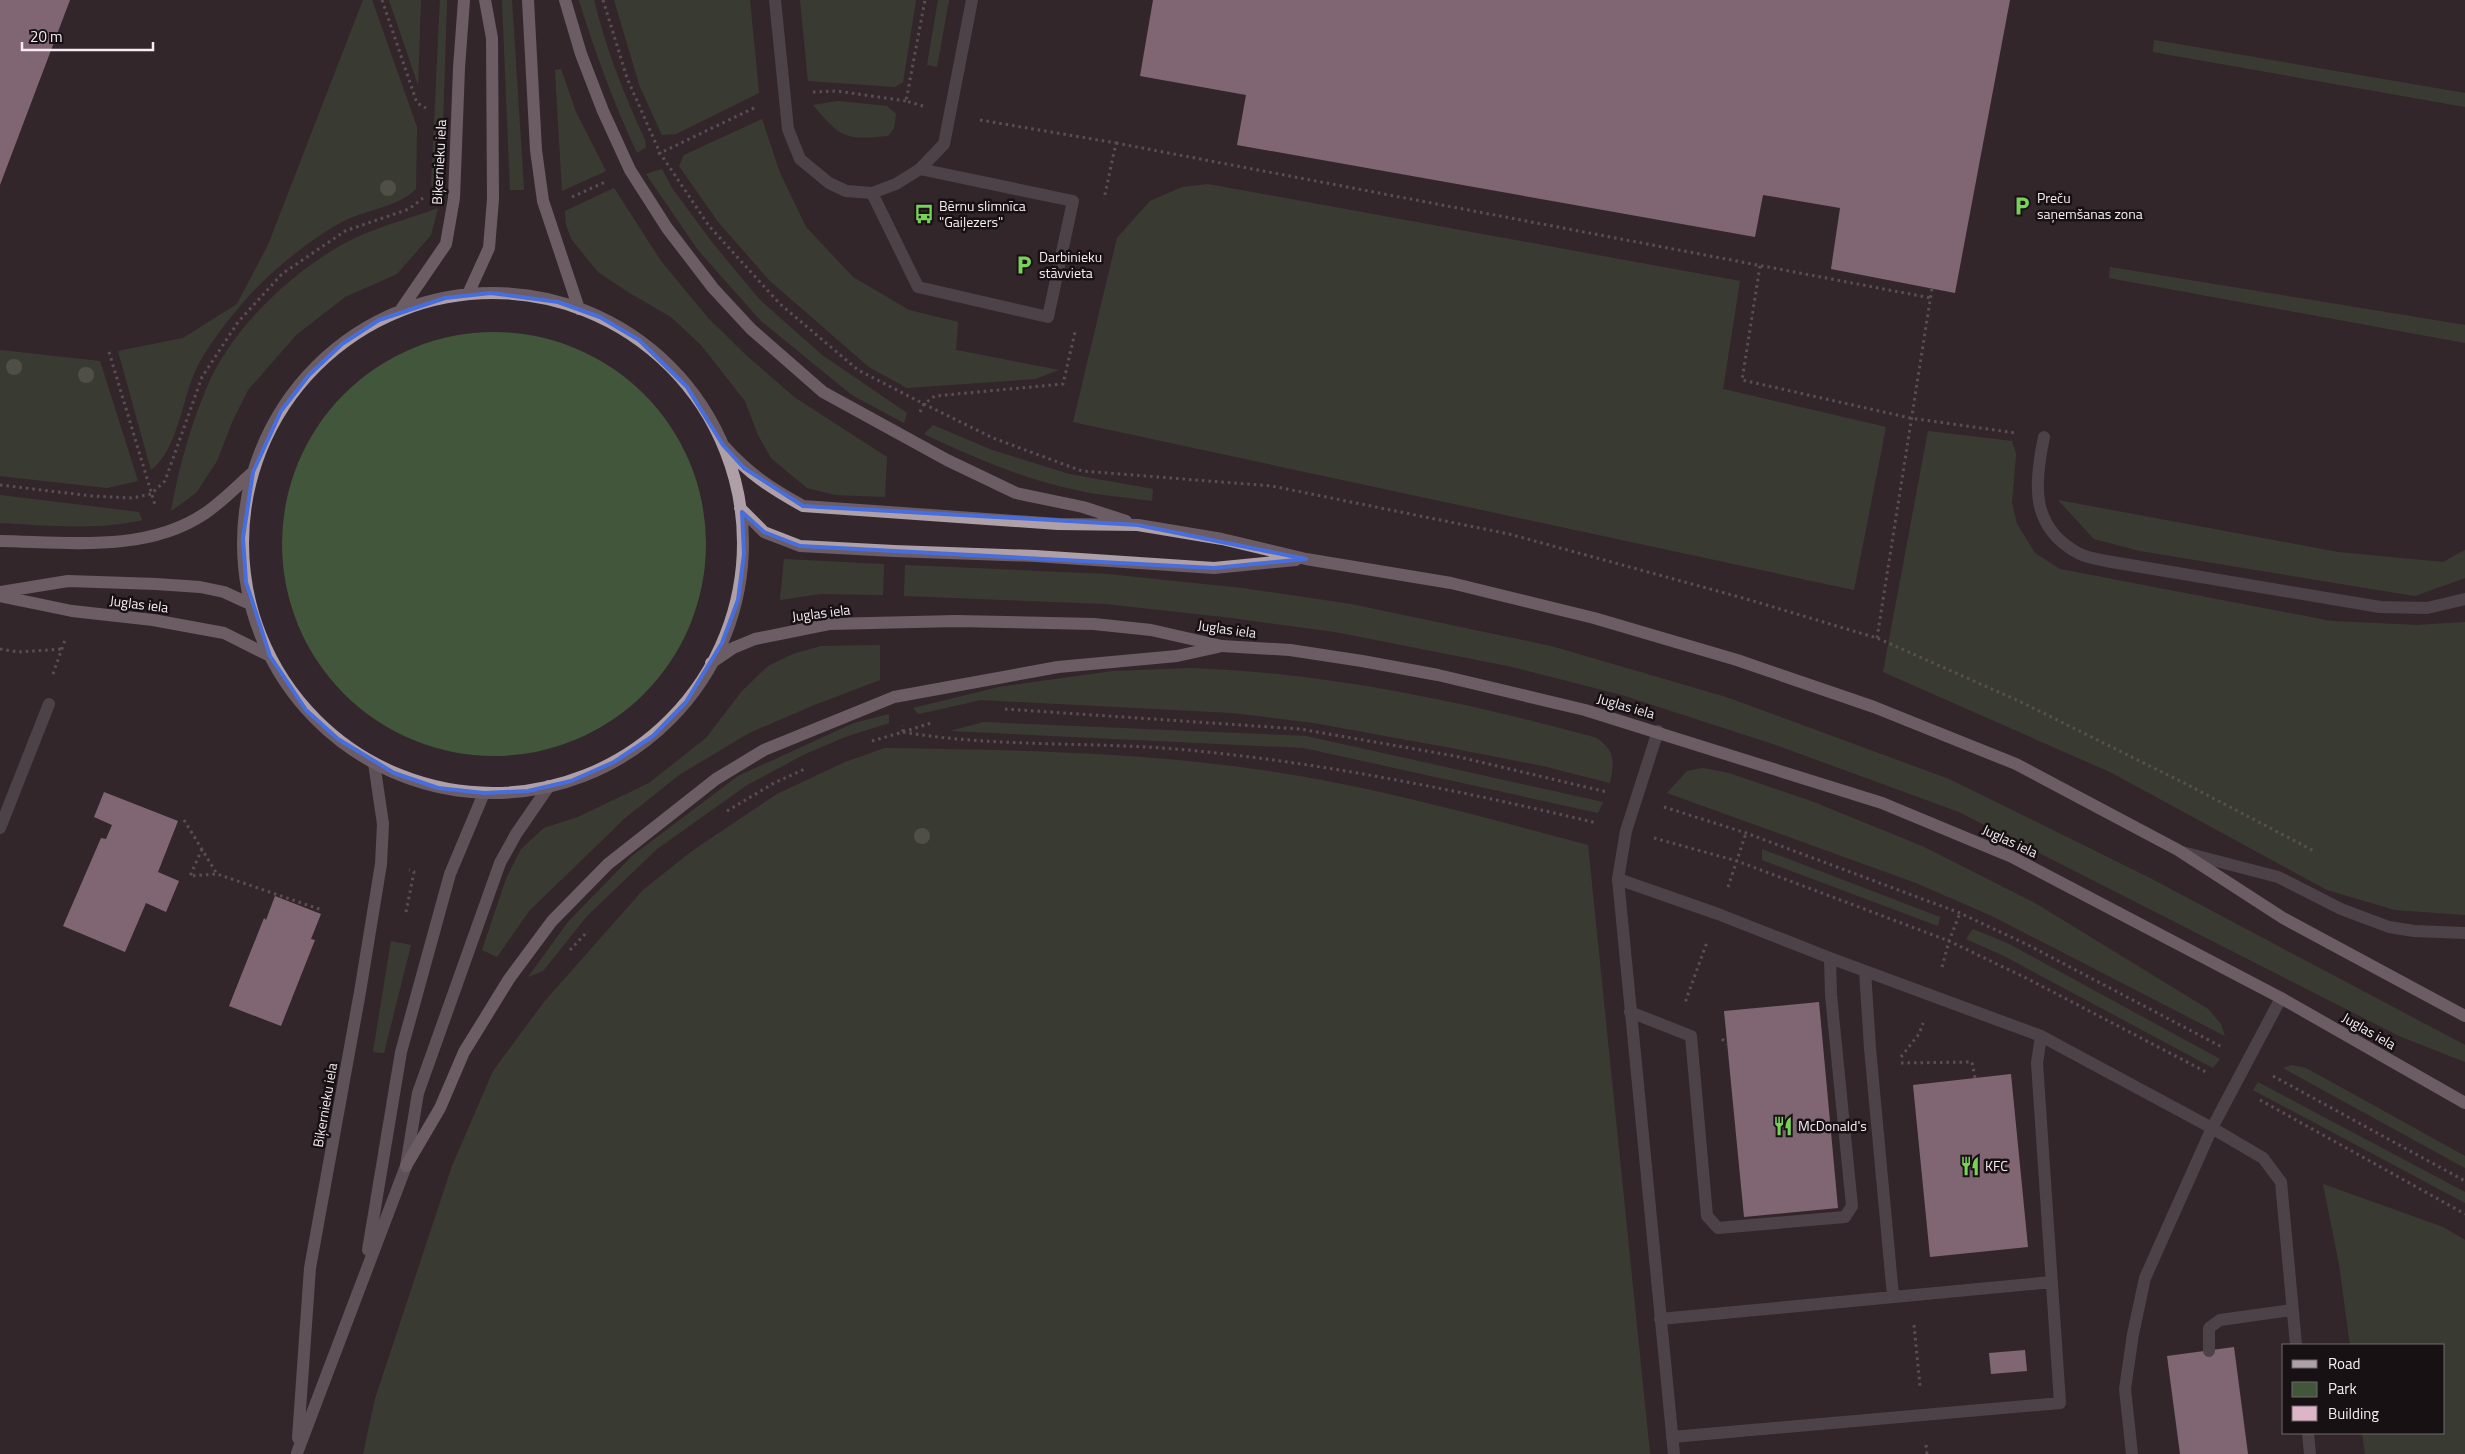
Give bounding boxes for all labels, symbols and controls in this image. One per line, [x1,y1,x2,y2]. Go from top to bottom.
scale bar [22,20,154,52]
text: 20 m [30,25,63,48]
street label: Biķernieku iela [426,119,451,205]
place label: Preču saņemšanas zona [2037,187,2143,224]
place label: Bērnu slimnīca "Gaiļezers" [939,195,1026,232]
parking icon: Preču saņemšanas zona [2011,195,2033,217]
bus stop icon: Bērnu slimnīca "Gaiļezers" [913,203,935,225]
place label: Darbinieku stāvvieta [1039,246,1102,283]
parking icon: Darbinieku stāvvieta [1013,254,1035,276]
street label: Juglas iela [109,589,170,618]
street label: Juglas iela [790,598,851,627]
street label: Juglas iela [1196,614,1258,643]
street label: Juglas iela [1595,687,1657,724]
street label: Juglas iela [1979,819,2041,863]
street label: Juglas iela [2338,1007,2400,1054]
street label: Biķernieku iela [307,1061,342,1149]
restaurant icon: McDonald's [1772,1115,1794,1137]
place label: McDonald's [1798,1115,1867,1136]
restaurant icon: KFC [1959,1155,1981,1177]
place label: KFC [1985,1155,2008,1176]
legend [2282,1344,2445,1434]
text: Road [2328,1352,2360,1375]
text: Park [2328,1377,2357,1400]
text: Building [2328,1402,2379,1425]

